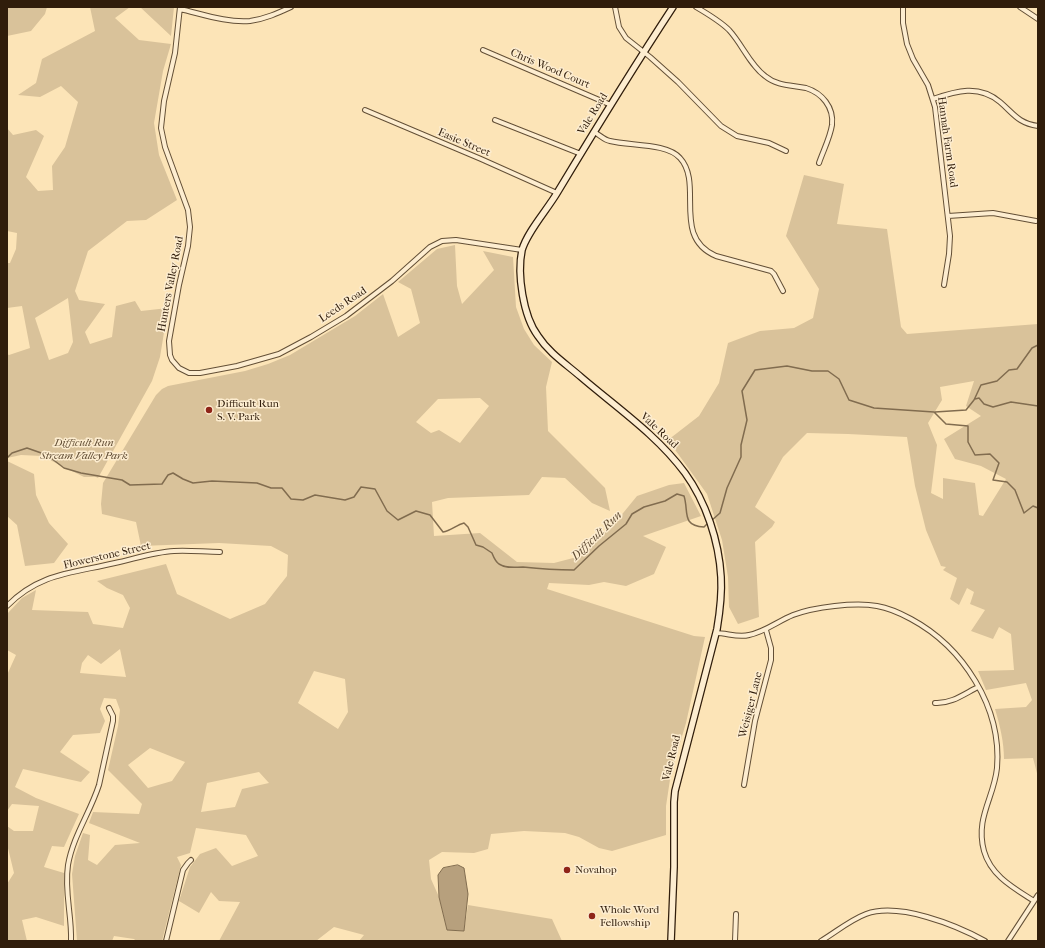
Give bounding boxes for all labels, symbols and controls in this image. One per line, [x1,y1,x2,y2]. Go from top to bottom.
street label: Chris Wood Court [508,46,592,92]
street label: Vale Road [575,91,611,137]
street label: Hannah Farm Road [934,96,960,188]
street label: Easie Street [436,126,492,160]
street label: Hunters Valley Road [155,235,187,333]
street label: Leeds Road [317,284,369,326]
place label: Difficult Run S. V. Park [217,397,279,423]
marker: Difficult Run S. V. Park [204,405,214,415]
street label: Vale Road [637,410,681,452]
park label: Difficult Run Stream Valley Park [40,436,128,462]
water label: Difficult Run [569,508,625,564]
street label: Flowerstone Street [62,540,152,572]
street label: Weisiger Lane [736,670,766,740]
street label: Vale Road [660,734,684,782]
place label: Novahop [575,863,617,877]
marker: Novahop [562,865,572,875]
place label: Whole Word Fellowship [600,903,659,929]
marker: Whole Word Fellowship [587,911,597,921]

